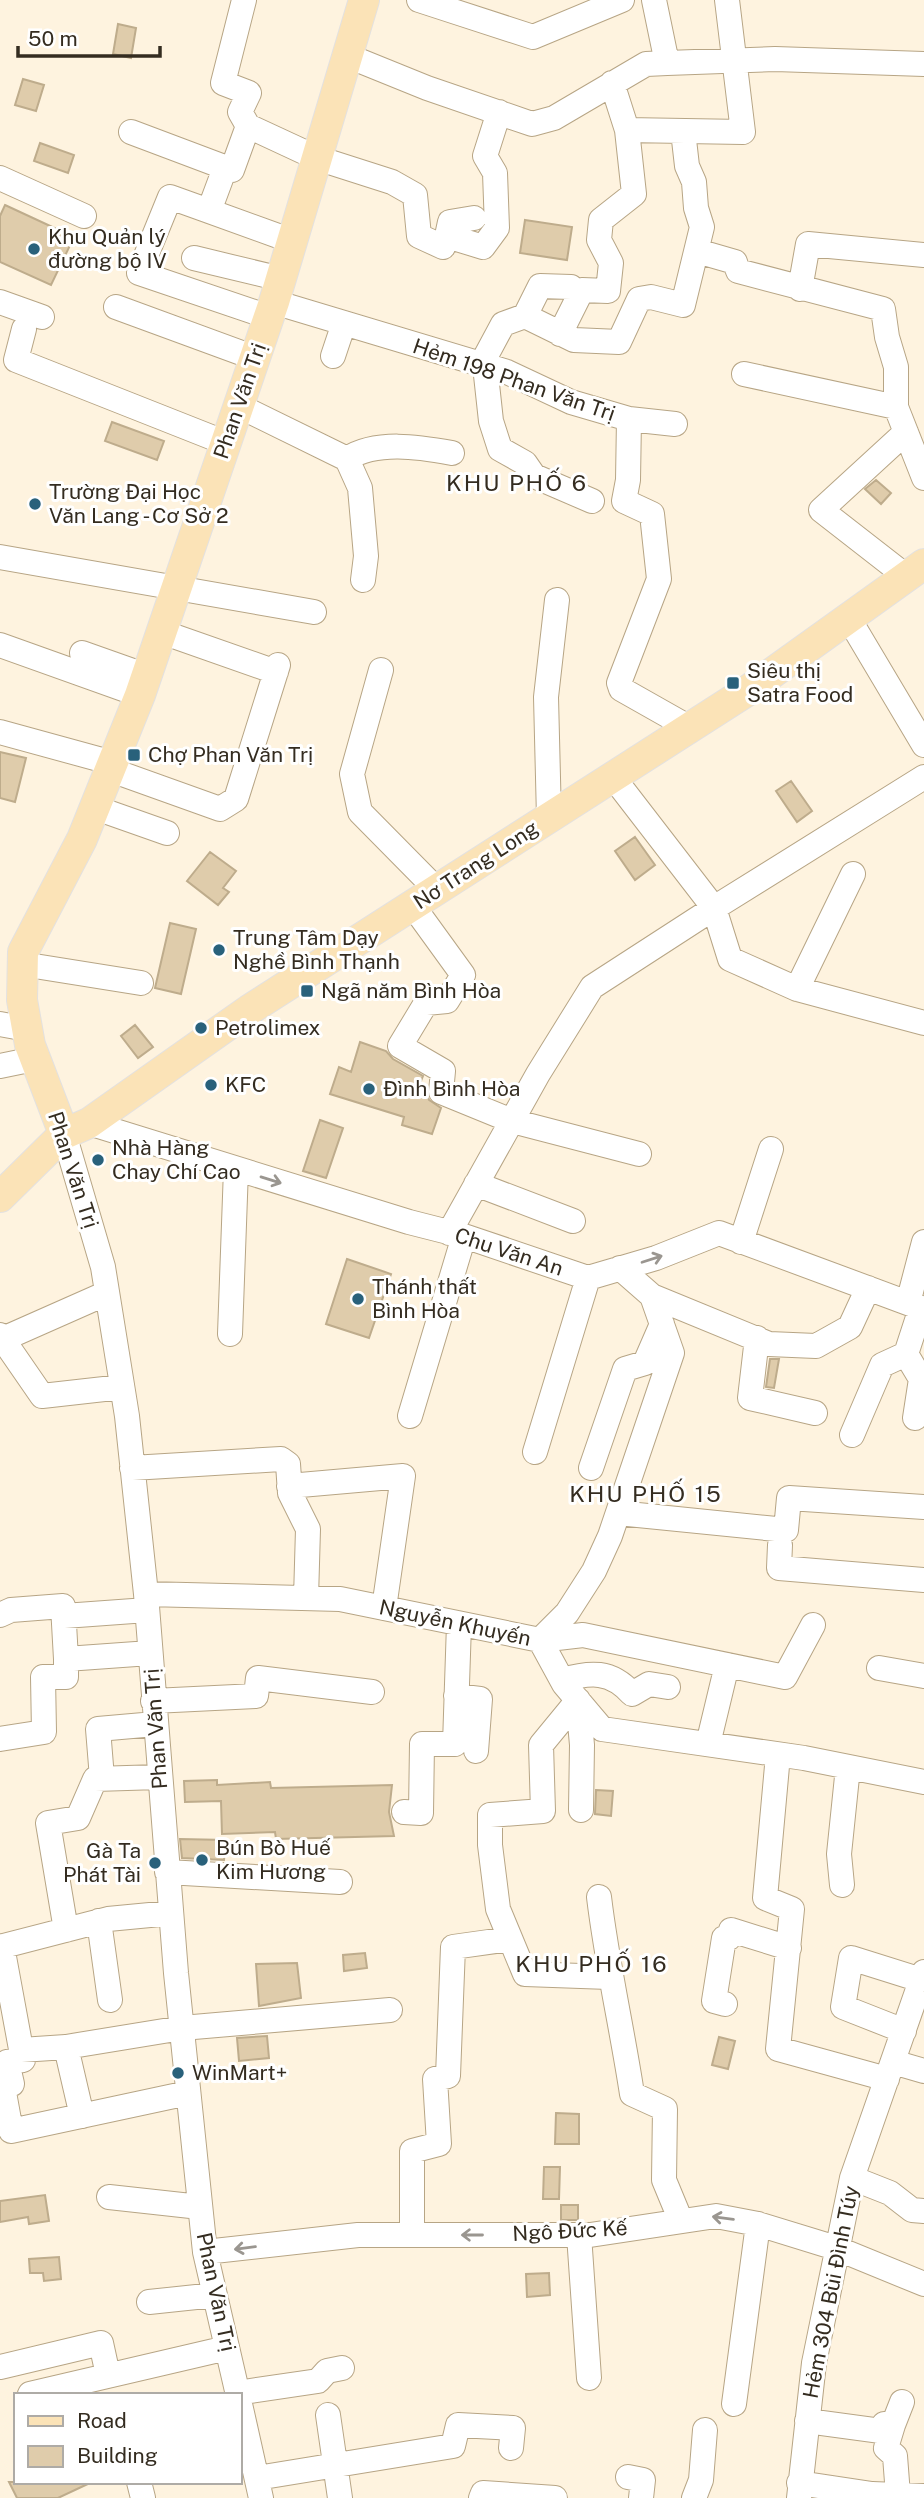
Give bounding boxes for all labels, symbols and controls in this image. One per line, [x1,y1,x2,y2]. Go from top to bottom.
scale bar [18,14,159,58]
text: 50 m [28,26,78,51]
place label: Khu Quản lý đường bộ IV [48,224,167,273]
marker: Khu Quản lý đường bộ IV [26,241,42,257]
street label: Hẻm 198 Phan Văn Trị [410,333,619,426]
street label: Phan Văn Trị [208,340,271,462]
district label: KHU PHỐ 6 [446,467,588,496]
place label: Trường Đại Học Văn Lang - Cơ Sở 2 [49,479,228,528]
marker: Trường Đại Học Văn Lang - Cơ Sở 2 [27,496,43,512]
place label: Siêu thị Satra Food [747,658,853,707]
marker: Siêu thị Satra Food [725,675,741,691]
place label: Chợ Phan Văn Trị [148,742,313,767]
marker: Chợ Phan Văn Trị [126,747,142,763]
street label: Nơ Trang Long [409,815,543,914]
place label: Trung Tâm Dạy Nghề Bình Thạnh [233,925,400,974]
marker: Trung Tâm Dạy Nghề Bình Thạnh [211,942,227,958]
place label: Ngã năm Bình Hòa [321,978,501,1003]
marker: Ngã năm Bình Hòa [299,983,315,999]
place label: Petrolimex [215,1015,321,1040]
marker: Petrolimex [193,1020,209,1036]
place label: KFC [225,1072,266,1097]
place label: Đình Bình Hòa [383,1076,520,1101]
marker: KFC [203,1077,219,1093]
marker: Đình Bình Hòa [361,1081,377,1097]
street label: Phan Văn Trị [43,1108,104,1231]
place label: Nhà Hàng Chay Chí Cao [112,1135,241,1184]
marker: Nhà Hàng Chay Chí Cao [90,1152,106,1168]
one-way arrow [260,1174,282,1187]
street label: Chu Văn An [452,1222,566,1281]
one-way arrow [641,1251,663,1264]
place label: Thánh thất Bình Hòa [372,1274,477,1323]
marker: Thánh thất Bình Hòa [350,1291,366,1307]
district label: KHU PHỐ 15 [569,1478,723,1507]
street label: Nguyễn Khuyến [377,1594,533,1651]
street label: Phan Văn Trị [139,1668,172,1790]
place label: Bún Bò Huế Kim Hương [216,1835,331,1884]
place label: Gà Ta Phát Tài [63,1838,141,1887]
marker: Bún Bò Huế Kim Hương [194,1852,210,1868]
marker: Gà Ta Phát Tài [147,1855,163,1871]
district label: KHU PHỐ 16 [515,1948,669,1977]
place label: WinMart+ [192,2060,287,2085]
marker: WinMart+ [170,2065,186,2081]
street label: Hẻm 304 Bùi Đình Túy [798,2183,863,2400]
one-way arrow [712,2212,735,2225]
street label: Ngô Đức Kế [512,2215,628,2246]
one-way arrow [461,2228,484,2242]
street label: Phan Văn Trị [192,2230,241,2354]
one-way arrow [235,2241,257,2254]
legend [14,2393,242,2484]
text: Road [77,2408,127,2433]
text: Building [77,2443,158,2468]

